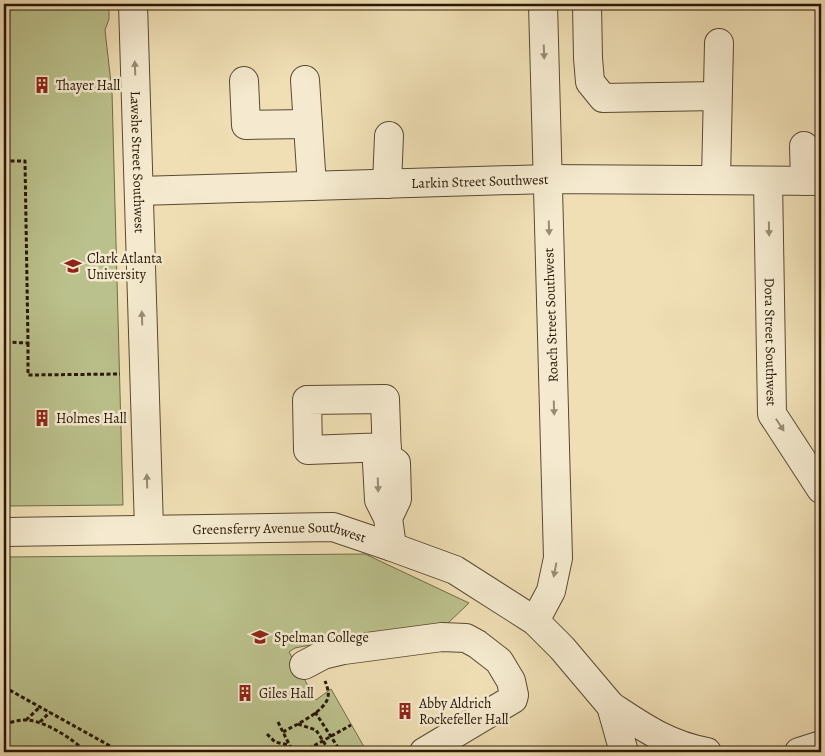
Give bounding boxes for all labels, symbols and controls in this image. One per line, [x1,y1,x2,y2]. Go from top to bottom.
one-way arrow [540,45,548,61]
one-way arrow [131,60,139,76]
building icon: Thayer Hall [32,75,52,95]
place label: Thayer Hall [56,76,121,95]
street label: Lawshe Street Southwest [126,90,149,234]
street label: Larkin Street Southwest [411,169,549,193]
one-way arrow [545,220,553,236]
one-way arrow [765,222,773,238]
street label: Roach Street Southwest [539,247,563,383]
place label: Clark Atlanta University [87,249,163,284]
school or university icon: Clark Atlanta University [63,256,83,276]
street label: Dora Street Southwest [760,278,781,407]
one-way arrow [138,310,146,326]
one-way arrow [550,400,558,416]
building icon: Holmes Hall [32,408,52,428]
place label: Holmes Hall [56,409,127,428]
one-way arrow [775,418,784,431]
one-way arrow [143,472,151,488]
one-way arrow [374,477,382,493]
street label: Greensferry Avenue Southwest [192,517,369,547]
one-way arrow [551,562,559,578]
school or university icon: Spelman College [250,627,270,647]
place label: Spelman College [274,628,369,647]
building icon: Giles Hall [235,683,255,703]
place label: Giles Hall [259,684,314,703]
place label: Abby Aldrich Rockefeller Hall [418,694,509,729]
building icon: Abby Aldrich Rockefeller Hall [395,701,415,721]

